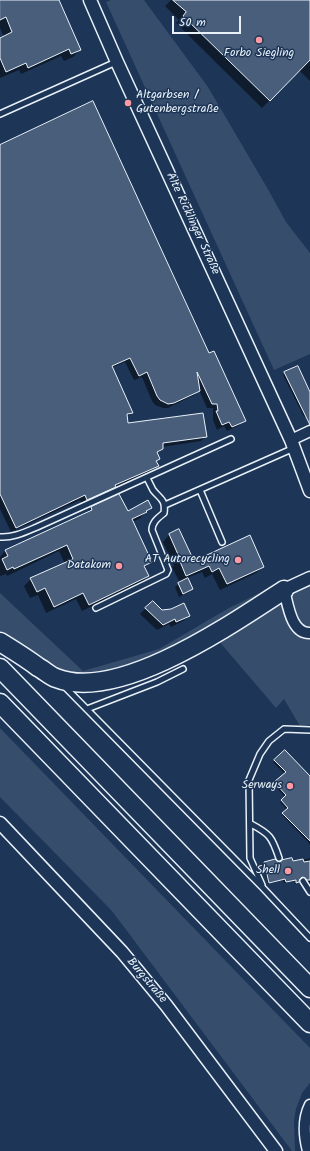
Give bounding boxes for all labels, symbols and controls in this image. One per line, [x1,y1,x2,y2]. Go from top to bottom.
scale bar [174,8,243,34]
text: 50 m [179,13,206,32]
marker: Forbo Siegling [254,35,264,45]
place label: Forbo Siegling [224,47,294,61]
place label: Altgarbsen / Gutenbergstraße [136,89,219,117]
marker: Altgarbsen / Gutenbergstraße [123,98,133,108]
street label: Alte Ricklinger Straße [162,171,222,277]
place label: AT Autorecycling [145,553,230,567]
marker: AT Autorecycling [233,555,243,565]
place label: Datakom [67,559,111,573]
marker: Datakom [114,561,124,571]
place label: Serways [242,779,282,793]
marker: Serways [285,781,295,791]
place label: Shell [256,864,280,878]
marker: Shell [283,866,293,876]
street label: Burgstraße [123,955,169,1007]

